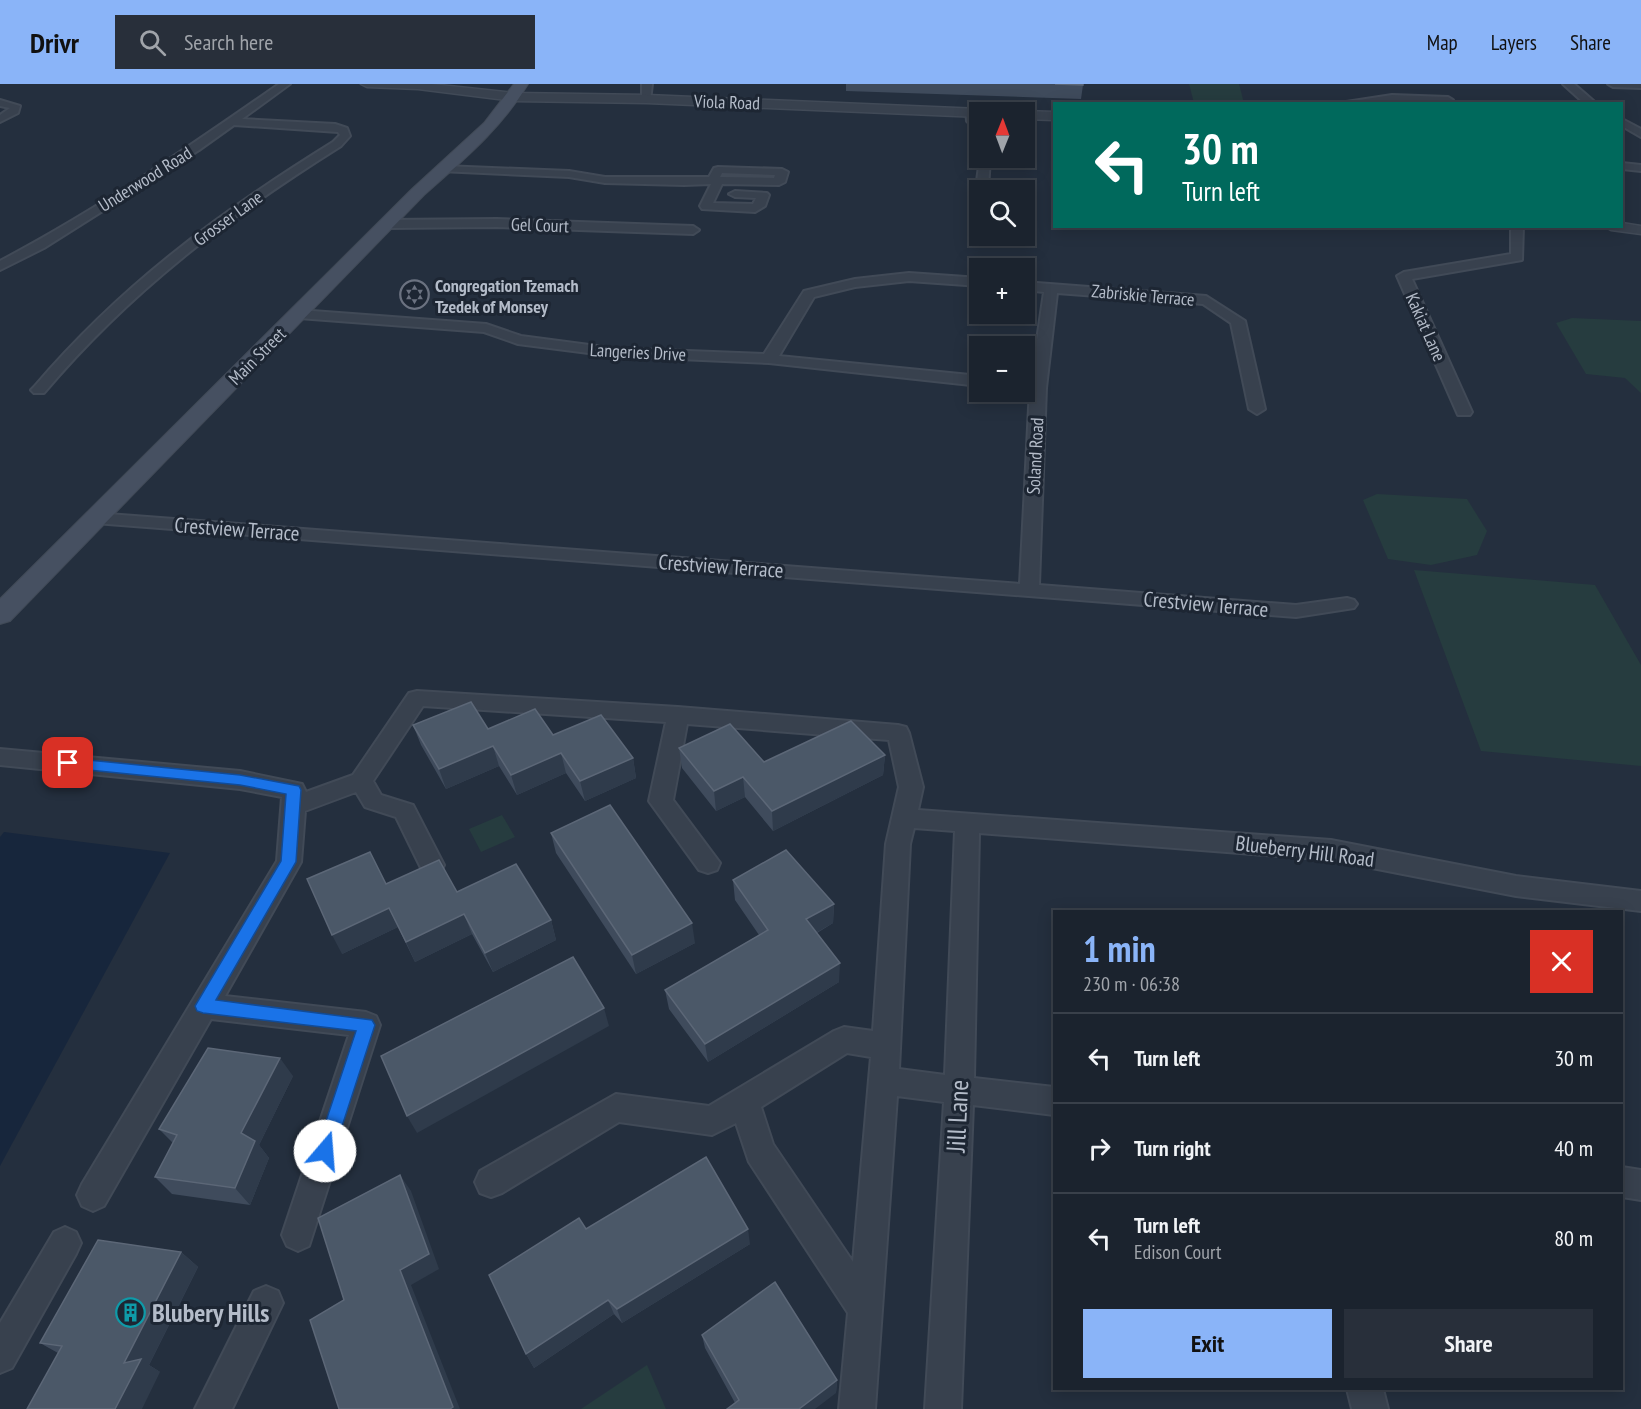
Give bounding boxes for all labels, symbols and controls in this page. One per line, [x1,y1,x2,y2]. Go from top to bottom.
search box [115,15,535,69]
text: Drivr [30,24,79,61]
icon: search [136,26,169,59]
text: Search here [184,28,273,56]
text: Map [1427,29,1458,56]
text: Layers [1491,29,1537,56]
text: Share [1570,29,1611,56]
street label: Viola Road [693,89,760,115]
north arrow [969,102,1035,168]
map controls [969,102,1035,402]
text: 30 m [1182,121,1259,176]
icon: left [1083,126,1161,204]
street label: Underwood Road [94,141,196,217]
text: Turn left [1182,174,1260,208]
button: search [969,180,1035,246]
street label: Grosser Lane [189,185,267,251]
street label: Gel Court [511,212,569,238]
button: + [969,258,1035,324]
place label: Congregation Tzemach Tzedek of Monsey [435,274,579,318]
synagogue icon: Congregation Tzemach Tzedek of Monsey [398,279,430,311]
street label: Zabriskie Terrace [1090,279,1196,311]
street label: Kakiat Lane [1401,289,1451,365]
street label: Main Street [224,323,290,389]
button: − [969,336,1035,402]
street label: Langeries Drive [589,338,687,366]
street label: Soland Road [1021,417,1049,495]
street label: Crestview Terrace [174,511,300,547]
street label: Crestview Terrace [658,548,784,584]
street label: Crestview Terrace [1142,585,1270,623]
pin [42,737,93,788]
icon: arrive [51,746,84,779]
street label: Blueberry Hill Road [1234,829,1376,873]
text: 1 min [1083,925,1156,972]
button: close [1530,930,1593,993]
text: 230 m · 06:38 [1083,971,1180,997]
icon: left [1083,1042,1116,1075]
text: Turn left [1134,1044,1200,1072]
text: 30 m [1554,1044,1593,1072]
street label: Jill Lane [939,1079,975,1154]
position arrow [293,1119,357,1183]
icon: right [1083,1132,1116,1165]
text: Turn right [1134,1134,1211,1162]
text: 40 m [1554,1134,1593,1162]
text: Turn left [1134,1211,1200,1239]
icon: left [1083,1222,1116,1255]
text: 80 m [1554,1224,1593,1252]
text: Edison Court [1134,1239,1221,1265]
building icon: Blubery Hills [115,1296,147,1328]
place label: Blubery Hills [152,1296,269,1329]
button: Exit [1083,1309,1332,1378]
button: Share [1344,1309,1593,1378]

